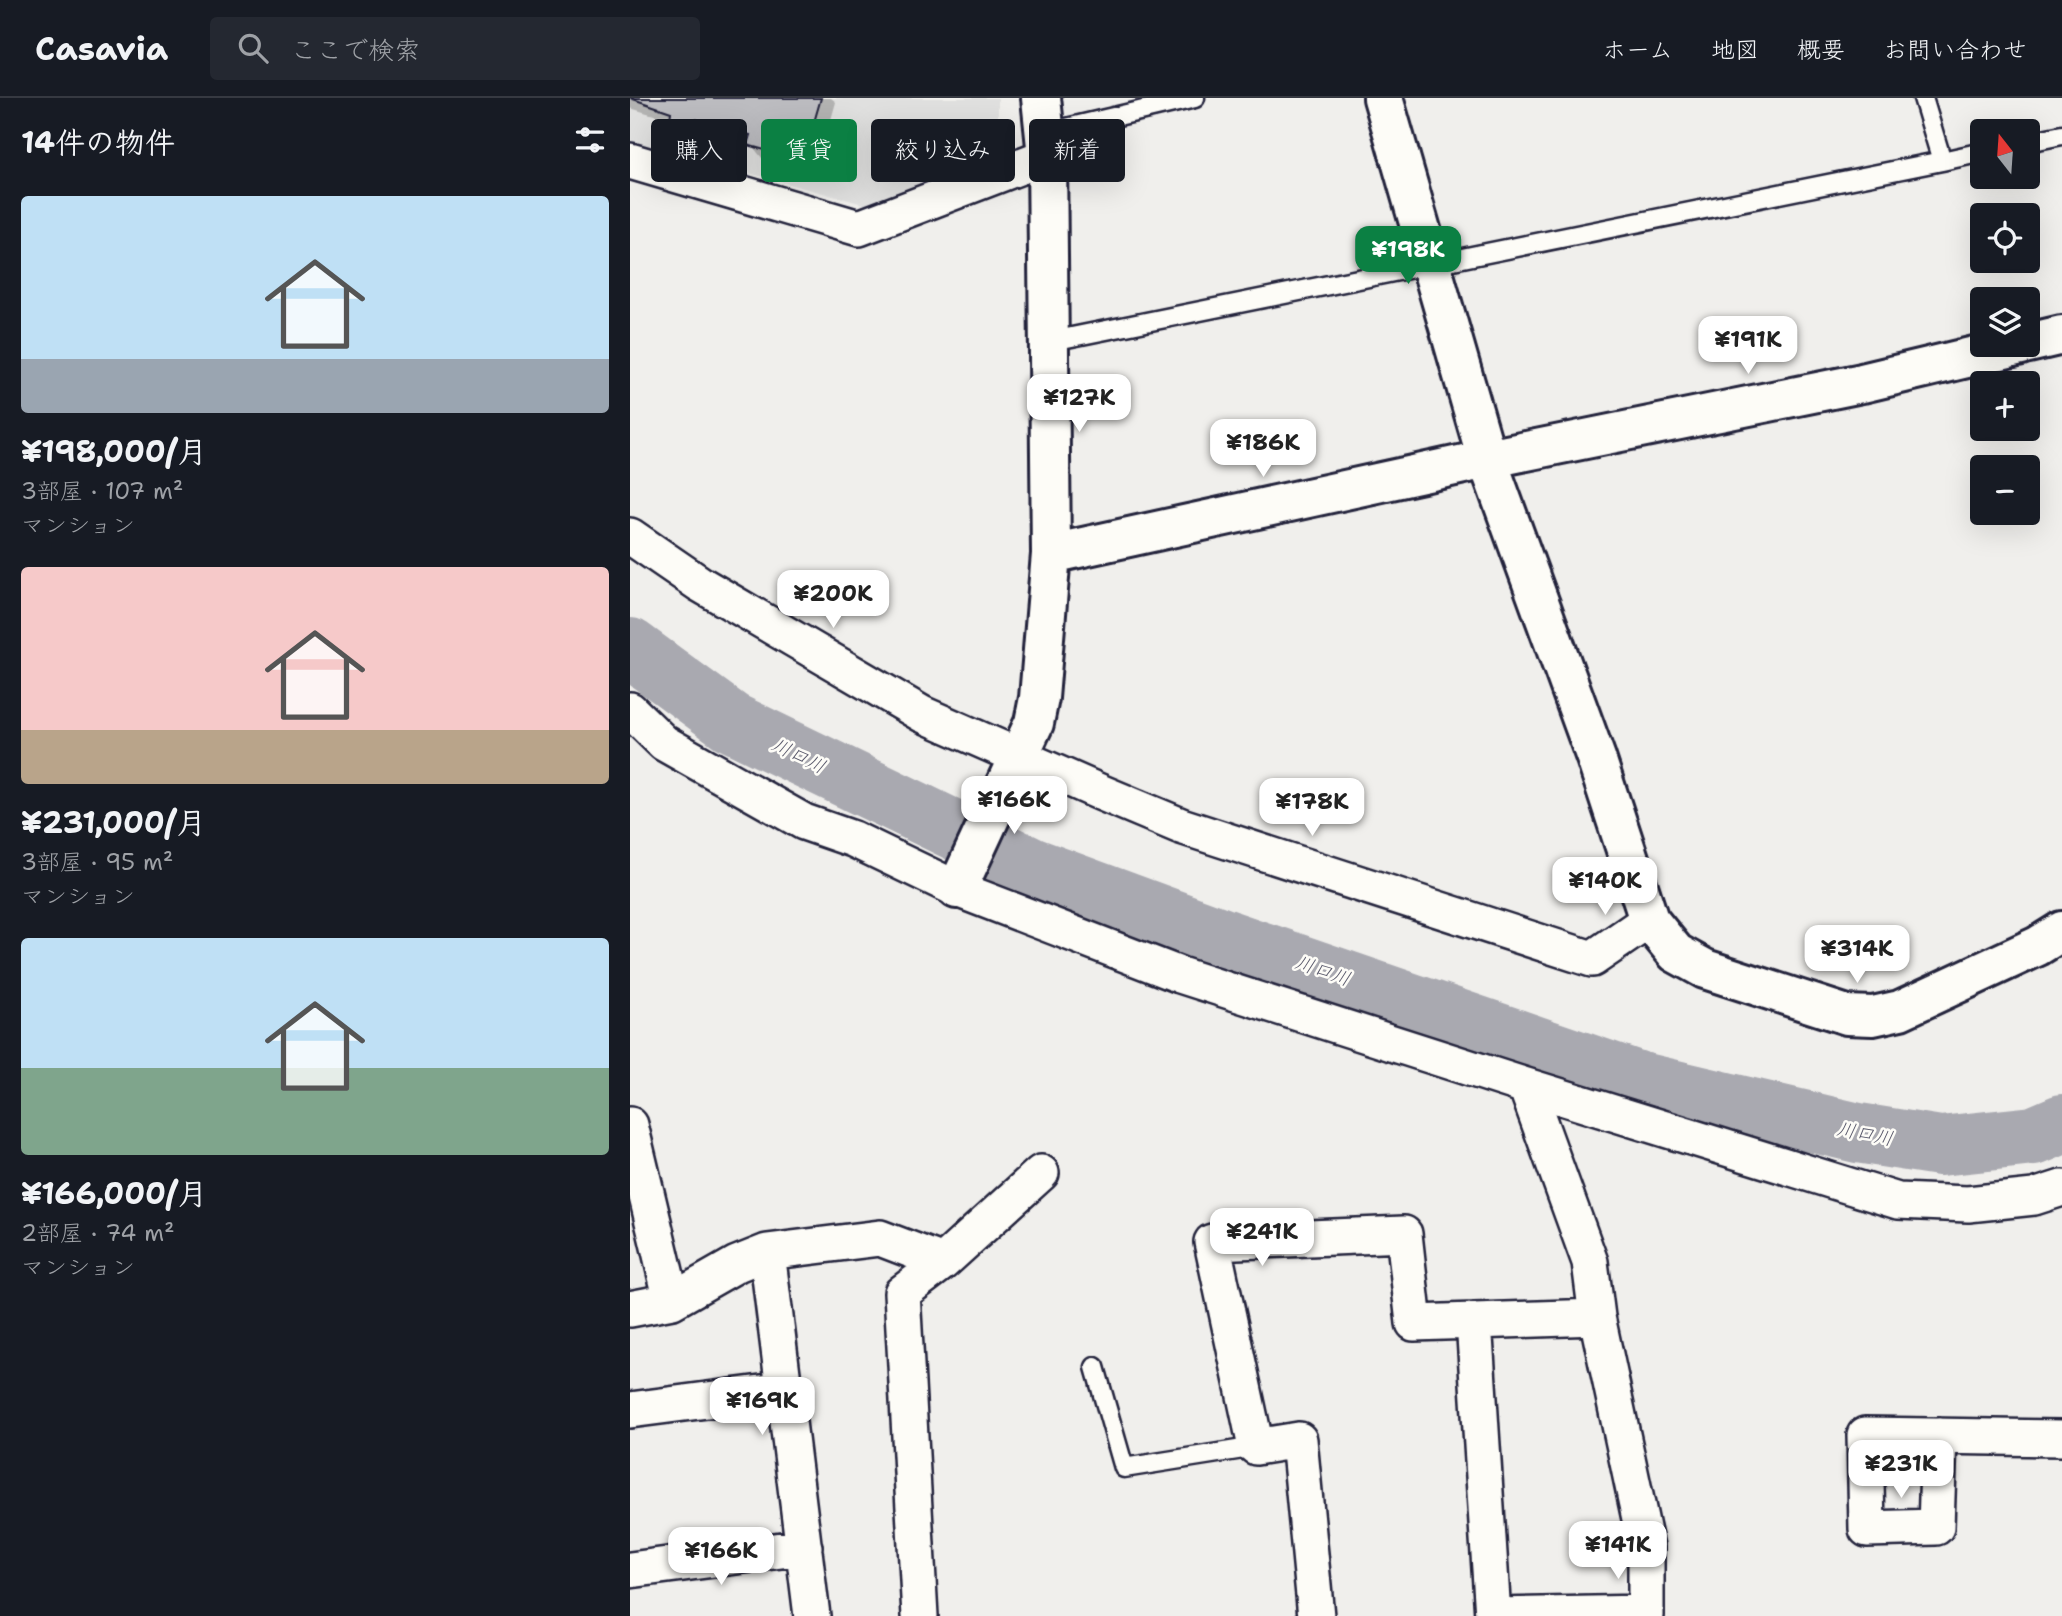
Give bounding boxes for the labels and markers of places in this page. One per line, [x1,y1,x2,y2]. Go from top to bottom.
pin: ¥198K [1359,226,1457,286]
pin: ¥191K [1699,316,1797,376]
pin: ¥127K [1030,374,1128,434]
pin: ¥186K [1214,420,1312,479]
pin: ¥200K [784,570,882,630]
pin: ¥166K [965,776,1063,836]
pin: ¥178K [1263,778,1361,838]
pin: ¥140K [1556,858,1654,917]
pin: ¥314K [1808,926,1906,985]
pin: ¥241K [1213,1208,1311,1268]
pin: ¥169K [713,1378,811,1437]
pin: ¥231K [1852,1440,1950,1500]
pin: ¥141K [1569,1522,1667,1581]
pin: ¥166K [672,1528,770,1587]

